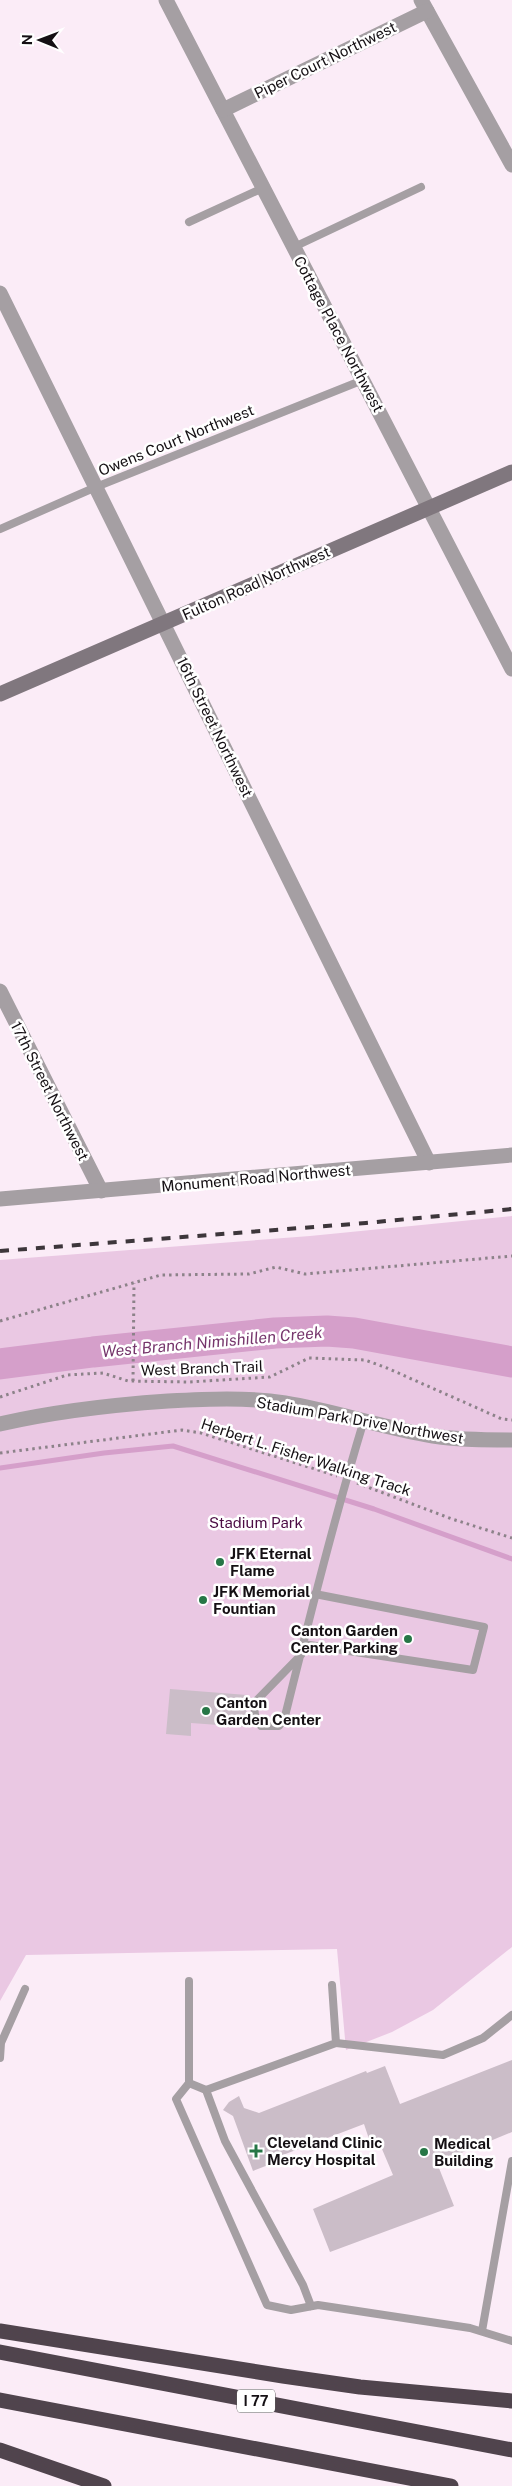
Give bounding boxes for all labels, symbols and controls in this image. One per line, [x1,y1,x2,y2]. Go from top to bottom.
north arrow [15,15,65,65]
street label: Piper Court Northwest [251,18,399,102]
text: N [19,34,35,45]
street label: Cottage Place Northwest [291,253,387,415]
street label: Owens Court Northwest [96,401,256,479]
street label: Fulton Road Northwest [179,543,333,623]
street label: 16th Street Northwest [174,654,256,800]
street label: 17th Street Northwest [8,1019,92,1163]
street label: Monument Road Northwest [160,1161,352,1195]
water label: West Branch Nimishillen Creek [101,1323,323,1361]
street label: West Branch Trail [140,1357,264,1379]
street label: Stadium Park Drive Northwest [255,1393,465,1447]
street label: Herbert L. Fisher Walking Track [199,1415,413,1499]
park label: Stadium Park [209,1514,303,1531]
place label: JFK Eternal Flame [230,1545,312,1579]
marker: JFK Eternal Flame [214,1556,226,1568]
place label: JFK Memorial Fountian [213,1583,310,1617]
marker: JFK Memorial Fountian [197,1594,209,1606]
place label: Canton Garden Center Parking [290,1622,399,1656]
marker: Canton Garden Center Parking [402,1633,414,1645]
place label: Canton Garden Center [216,1694,321,1728]
marker: Canton Garden Center [200,1705,212,1717]
place label: Cleveland Clinic Mercy Hospital [267,2134,382,2168]
place label: Medical Building [434,2135,494,2169]
marker: Cleveland Clinic Mercy Hospital [249,2144,263,2158]
marker: Medical Building [418,2146,430,2158]
road number: I 77 [237,2390,275,2412]

